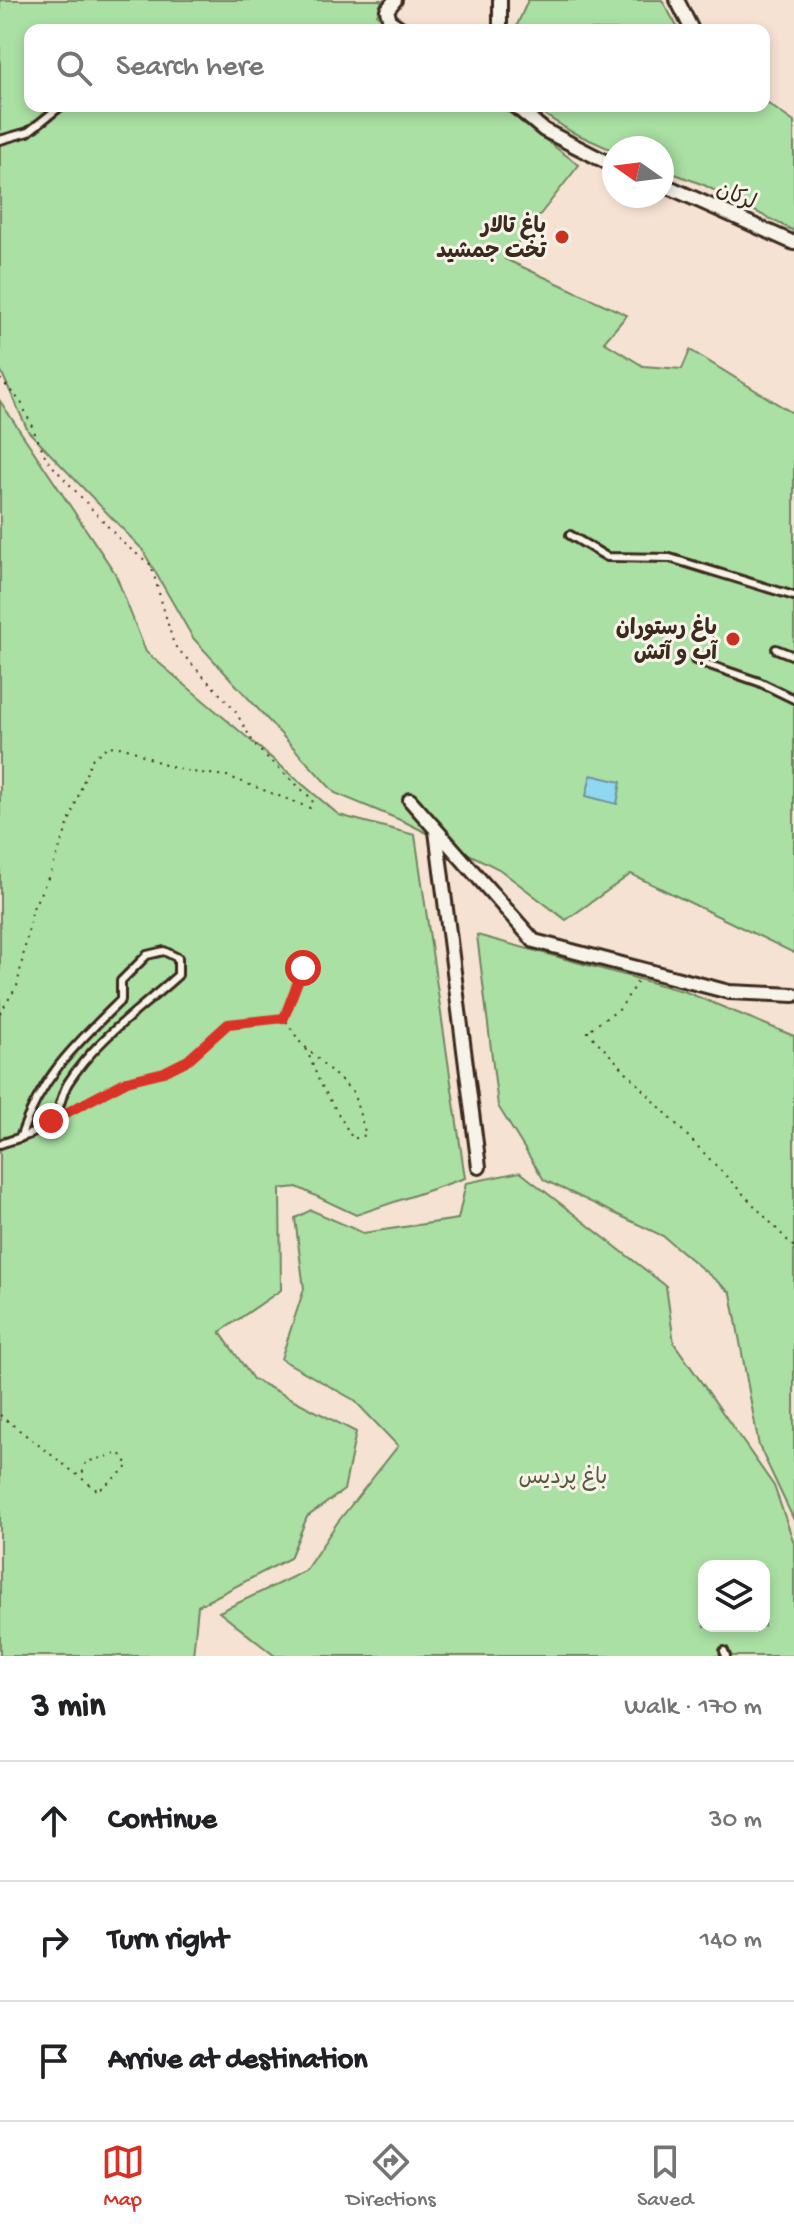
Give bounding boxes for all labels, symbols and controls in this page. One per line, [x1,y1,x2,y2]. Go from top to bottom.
search box [24,24,770,112]
icon: search [52,46,96,90]
text: Search here [116,51,264,86]
north arrow [602,136,674,208]
street label: لرکان [711,178,759,218]
place label: باغ تالار تخت جمشید [436,212,547,266]
marker: باغ تالار تخت جمشید [553,228,571,246]
place label: باغ رستوران آب و آتش [616,614,718,668]
marker: باغ رستوران آب و آتش [724,630,742,648]
route start [285,950,321,986]
route end [33,1103,69,1139]
park label: باغ پردیس [519,1465,607,1492]
map controls [698,1560,770,1632]
button: layers [698,1560,770,1632]
text: 3 min [32,1688,105,1728]
text: Walk · 170 m [624,1693,762,1724]
icon: ahead [32,1799,76,1843]
text: Continue [108,1804,217,1839]
text: 30 m [709,1806,762,1837]
icon: right [32,1919,76,1963]
text: Turn right [108,1924,228,1959]
text: 140 m [700,1926,762,1957]
icon: arrive [32,2039,76,2083]
text: Arrive at destination [108,2044,368,2079]
tab: Map [101,2140,145,2214]
tab: Directions [346,2140,436,2214]
tab: Saved [637,2140,693,2214]

